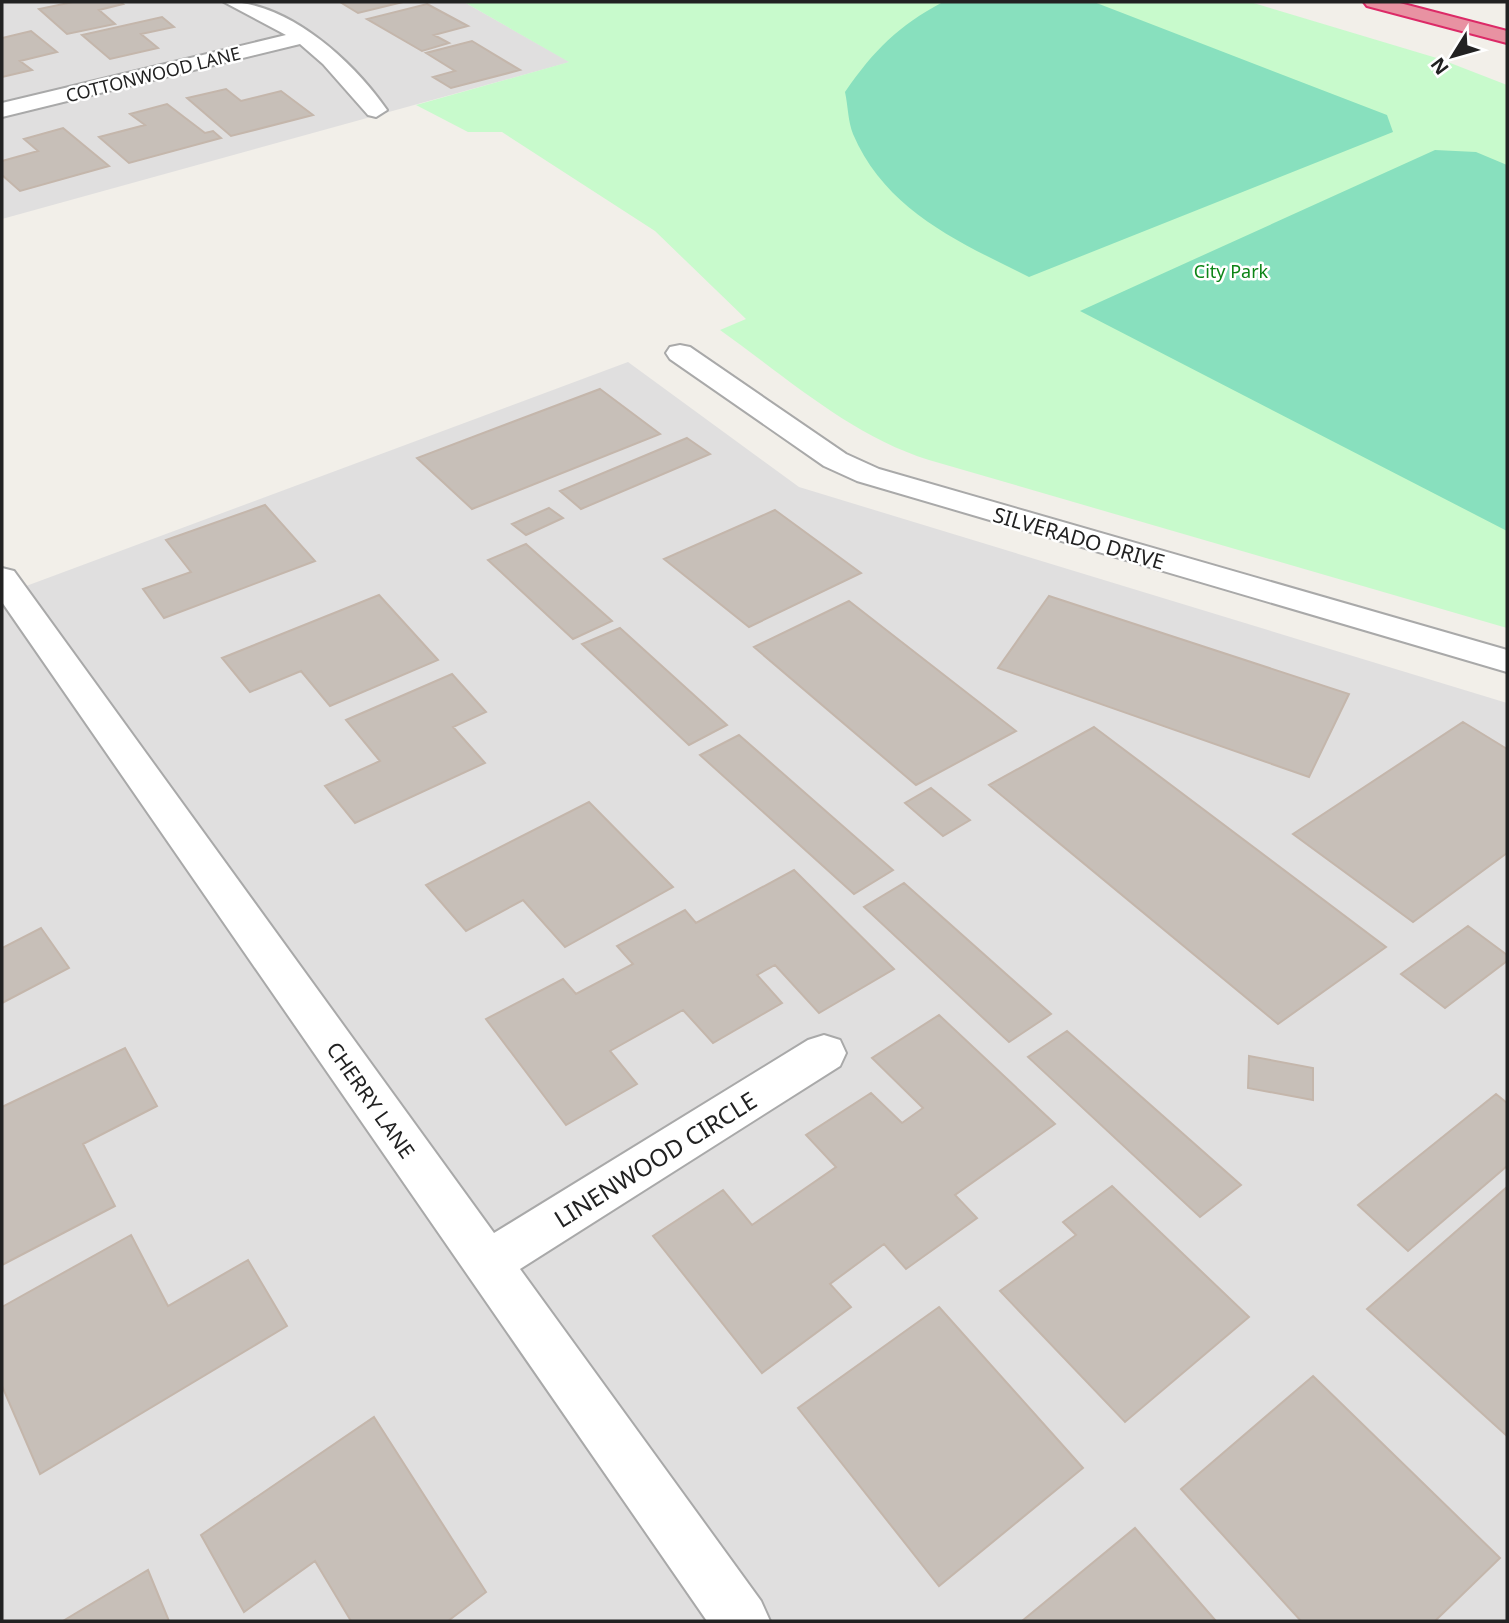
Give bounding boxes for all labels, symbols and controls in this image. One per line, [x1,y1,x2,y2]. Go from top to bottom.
north arrow [1418,21,1488,91]
street label: COTTONWOOD LANE [63,41,243,107]
text: N [1424,52,1454,80]
park label: City Park [1194,259,1269,283]
street label: SILVERADO DRIVE [990,500,1168,576]
street label: CHERRY LANE [321,1036,421,1164]
street label: LINENWOOD CIRCLE [547,1083,763,1235]

